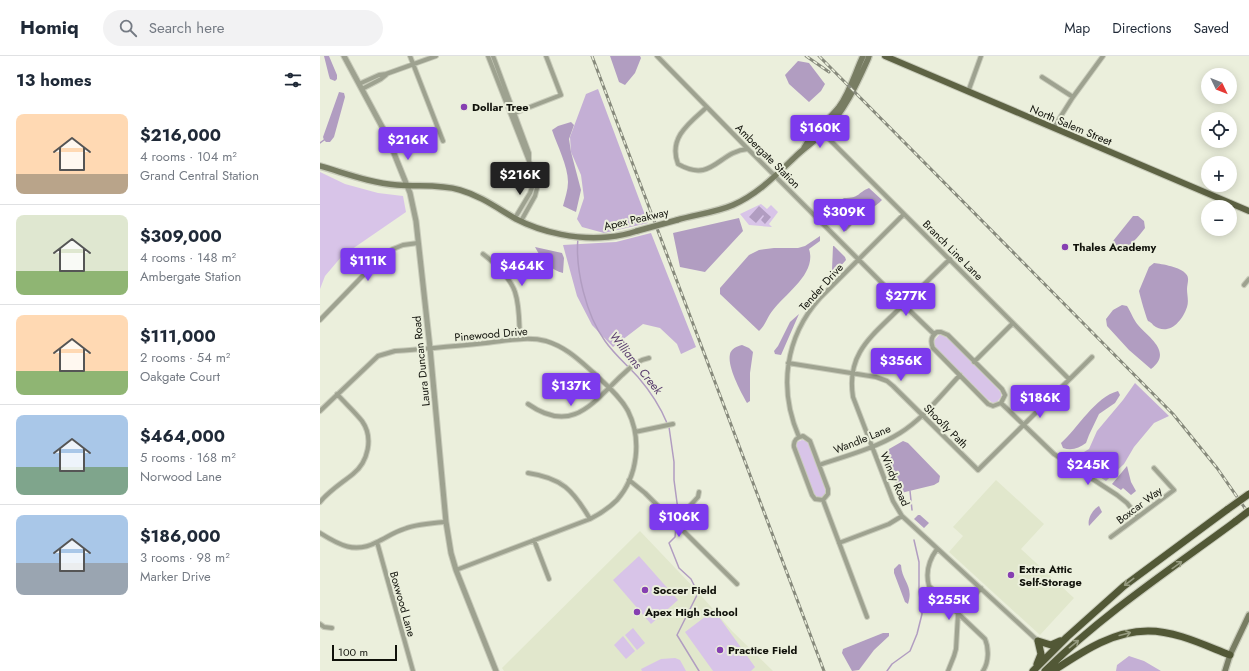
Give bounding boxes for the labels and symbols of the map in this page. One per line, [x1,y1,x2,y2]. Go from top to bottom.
north arrow [1201,68,1237,104]
place label: Dollar Tree [472,99,529,115]
street label: North Salem Street [1028,101,1115,150]
marker: Dollar Tree [459,102,469,112]
pin: $160K [792,115,848,149]
street label: Ambergate Station [732,120,804,192]
pin: $216K [380,127,436,161]
pin: $216K [492,162,548,196]
pin: $309K [816,199,872,233]
street label: Apex Peakway [602,204,670,234]
street label: Branch Line Lane [919,216,987,284]
place label: Thales Academy [1073,239,1156,255]
marker: Thales Academy [1060,242,1070,252]
pin: $111K [340,248,396,282]
pin: $464K [494,253,550,287]
street label: Tender Drive [795,260,847,314]
pin: $277K [878,283,934,317]
street label: Laura Duncan Road [408,315,434,407]
street label: Pinewood Drive [454,323,529,345]
water label: Williams Creek [605,328,667,399]
pin: $356K [873,348,929,382]
pin: $137K [543,373,599,407]
pin: $186K [1012,385,1068,419]
street label: Shoofly Path [920,400,972,452]
street label: Wandle Lane [831,420,893,458]
street label: Windy Road [876,449,914,509]
pin: $245K [1060,452,1116,486]
street label: Boxcar Way [1113,482,1165,528]
pin: $106K [651,504,707,538]
place label: Extra Attic Self-Storage [1019,561,1082,590]
one-way arrow [1171,561,1182,569]
street label: Boxwood Lane [386,569,420,639]
marker: Extra Attic Self-Storage [1006,570,1016,580]
one-way arrow [1124,578,1135,586]
place label: Soccer Field [653,582,717,598]
marker: Soccer Field [640,585,650,595]
pin: $255K [921,587,977,621]
place label: Apex High School [644,604,738,620]
marker: Apex High School [632,607,642,617]
one-way arrow [1118,630,1131,637]
one-way arrow [1068,640,1079,649]
place label: Practice Field [728,642,797,658]
scale bar [332,643,397,662]
marker: Practice Field [715,645,725,655]

